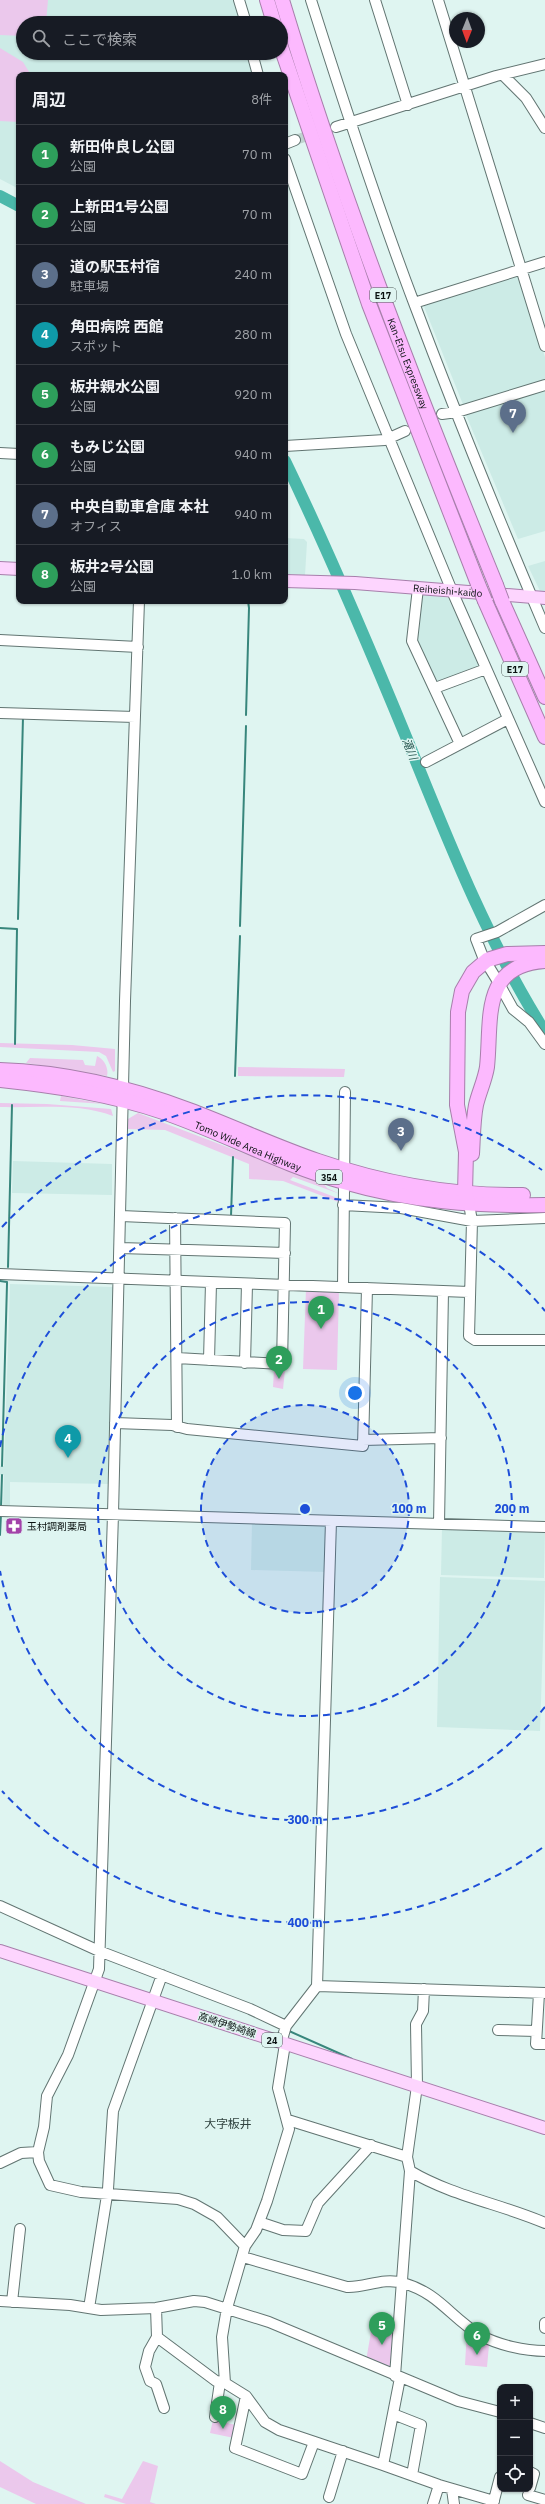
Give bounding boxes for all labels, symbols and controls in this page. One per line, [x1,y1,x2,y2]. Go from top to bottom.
north arrow [449,12,485,48]
search box [16,16,288,60]
icon: search [30,27,52,49]
text: ここで検索 [62,30,137,49]
text: 周辺 [32,89,66,111]
text: 8件 [251,91,272,108]
text: 新田仲良し公園 [70,137,175,156]
text: 1 [41,146,49,163]
text: 70 m [242,146,272,163]
text: 公園 [70,158,96,175]
text: 上新田1号公園 [70,197,169,216]
text: 2 [41,206,49,223]
text: 70 m [242,206,272,223]
text: 公園 [70,218,96,235]
text: 道の駅玉村宿 [70,257,160,276]
text: 3 [41,266,49,283]
text: 240 m [234,266,272,283]
text: 駐車場 [70,278,109,295]
road number: E17 [370,288,396,302]
street label: Kan-Etsu Expressway [385,316,432,411]
text: 角田病院 西館 [70,317,164,336]
text: 4 [41,326,49,343]
text: 280 m [234,326,272,343]
text: スポット [70,338,122,355]
text: 板井親水公園 [70,377,160,396]
text: 5 [41,386,49,403]
text: 920 m [234,386,272,403]
text: 公園 [70,398,96,415]
pin: 7 [500,400,526,433]
text: もみじ公園 [70,437,145,456]
text: 6 [41,446,49,463]
text: 940 m [234,446,272,463]
text: 公園 [70,458,96,475]
text: 中央自動車倉庫 本社 [70,497,209,516]
text: 7 [41,506,49,523]
text: 940 m [234,506,272,523]
text: オフィス [70,518,122,535]
text: 板井2号公園 [70,557,154,576]
text: 8 [41,566,49,583]
text: 1.0 km [232,566,272,583]
text: 公園 [70,578,96,595]
street label: Reiheishi-kaido [413,581,483,600]
road number: E17 [502,662,528,676]
water label: 滝川 [399,736,421,763]
street label: Tomo Wide Area Highway [193,1118,303,1174]
pin: 3 [388,1118,414,1151]
road number: 354 [316,1170,342,1184]
pin: 1 [308,1296,334,1329]
pin: 2 [266,1346,292,1379]
your location [345,1383,365,1403]
pin: 4 [55,1425,81,1458]
text: 100 m [391,1501,427,1516]
text: 200 m [494,1501,530,1516]
centre of rings [298,1502,312,1516]
pharmacy icon: 玉村調剤薬局 [4,1516,24,1536]
place label: 玉村調剤薬局 [27,1520,87,1533]
text: 300 m [287,1812,323,1827]
text: 400 m [287,1915,323,1930]
street label: 高崎伊勢崎線 [196,2010,258,2040]
road number: 24 [262,2033,282,2047]
district label: 大字板井 [204,2116,252,2131]
pin: 5 [369,2312,395,2345]
pin: 6 [464,2322,490,2355]
map controls [497,2384,533,2492]
button: + [497,2384,533,2420]
pin: 8 [210,2396,236,2429]
button: − [497,2420,533,2456]
button: locate [497,2456,533,2492]

